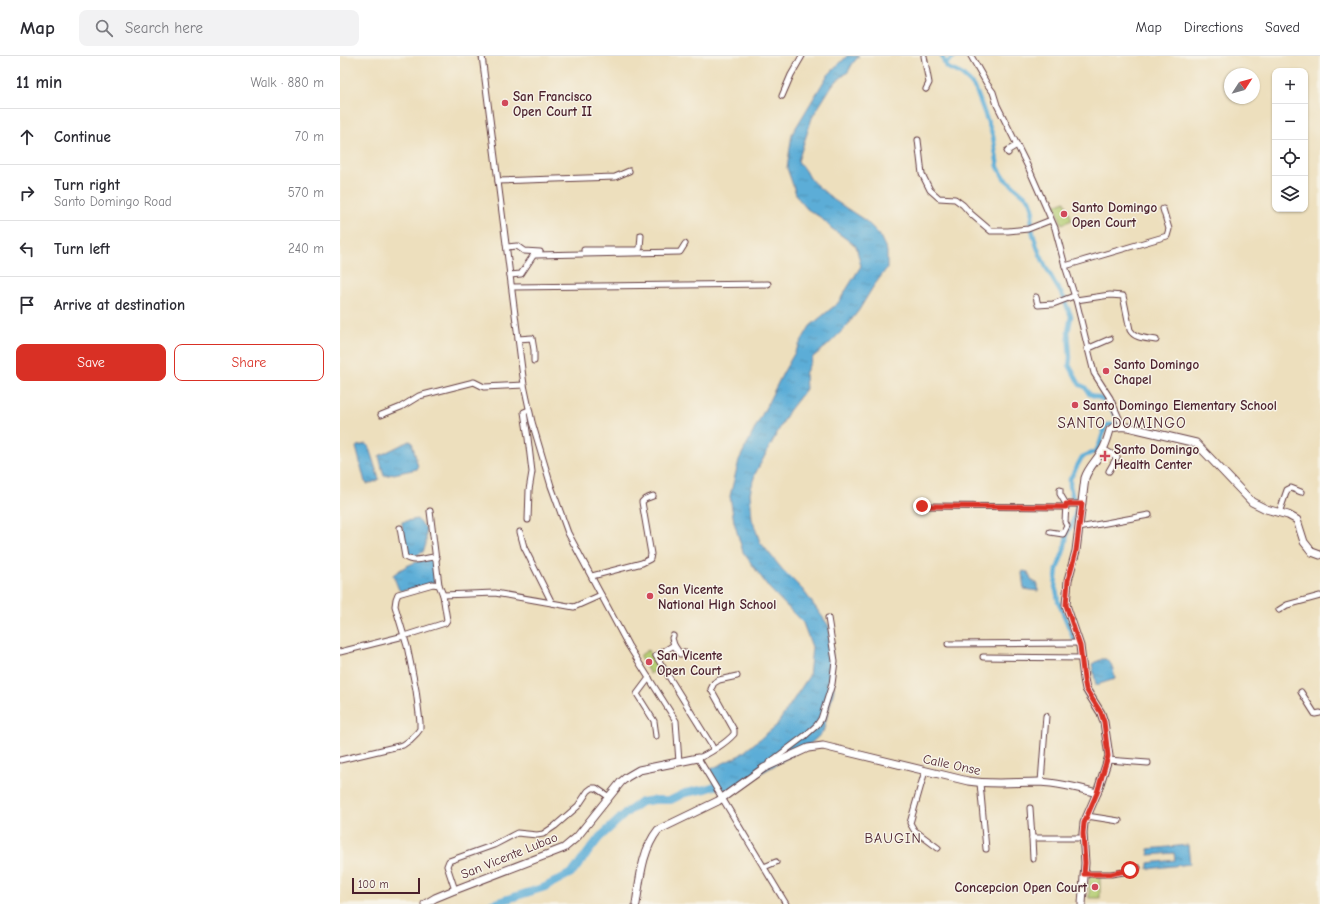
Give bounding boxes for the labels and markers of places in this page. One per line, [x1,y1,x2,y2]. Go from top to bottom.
place label: San Francisco Open Court II [513,89,592,119]
marker: San Francisco Open Court II [500,98,510,108]
place label: Santo Domingo Open Court [1072,200,1158,230]
marker: Santo Domingo Open Court [1059,209,1069,219]
place label: Santo Domingo Chapel [1114,357,1200,387]
marker: Santo Domingo Chapel [1101,366,1111,376]
place label: Santo Domingo Elementary School [1083,398,1277,413]
marker: Santo Domingo Elementary School [1070,400,1080,410]
place label: Santo Domingo Health Center [1114,442,1200,472]
marker: Santo Domingo Health Center [1099,450,1111,462]
place label: San Vicente National High School [658,582,776,612]
marker: San Vicente National High School [645,591,655,601]
place label: San Vicente Open Court [657,648,723,678]
marker: San Vicente Open Court [644,657,654,667]
place label: Concepcion Open Court [955,880,1088,895]
marker: Concepcion Open Court [1090,882,1100,892]

